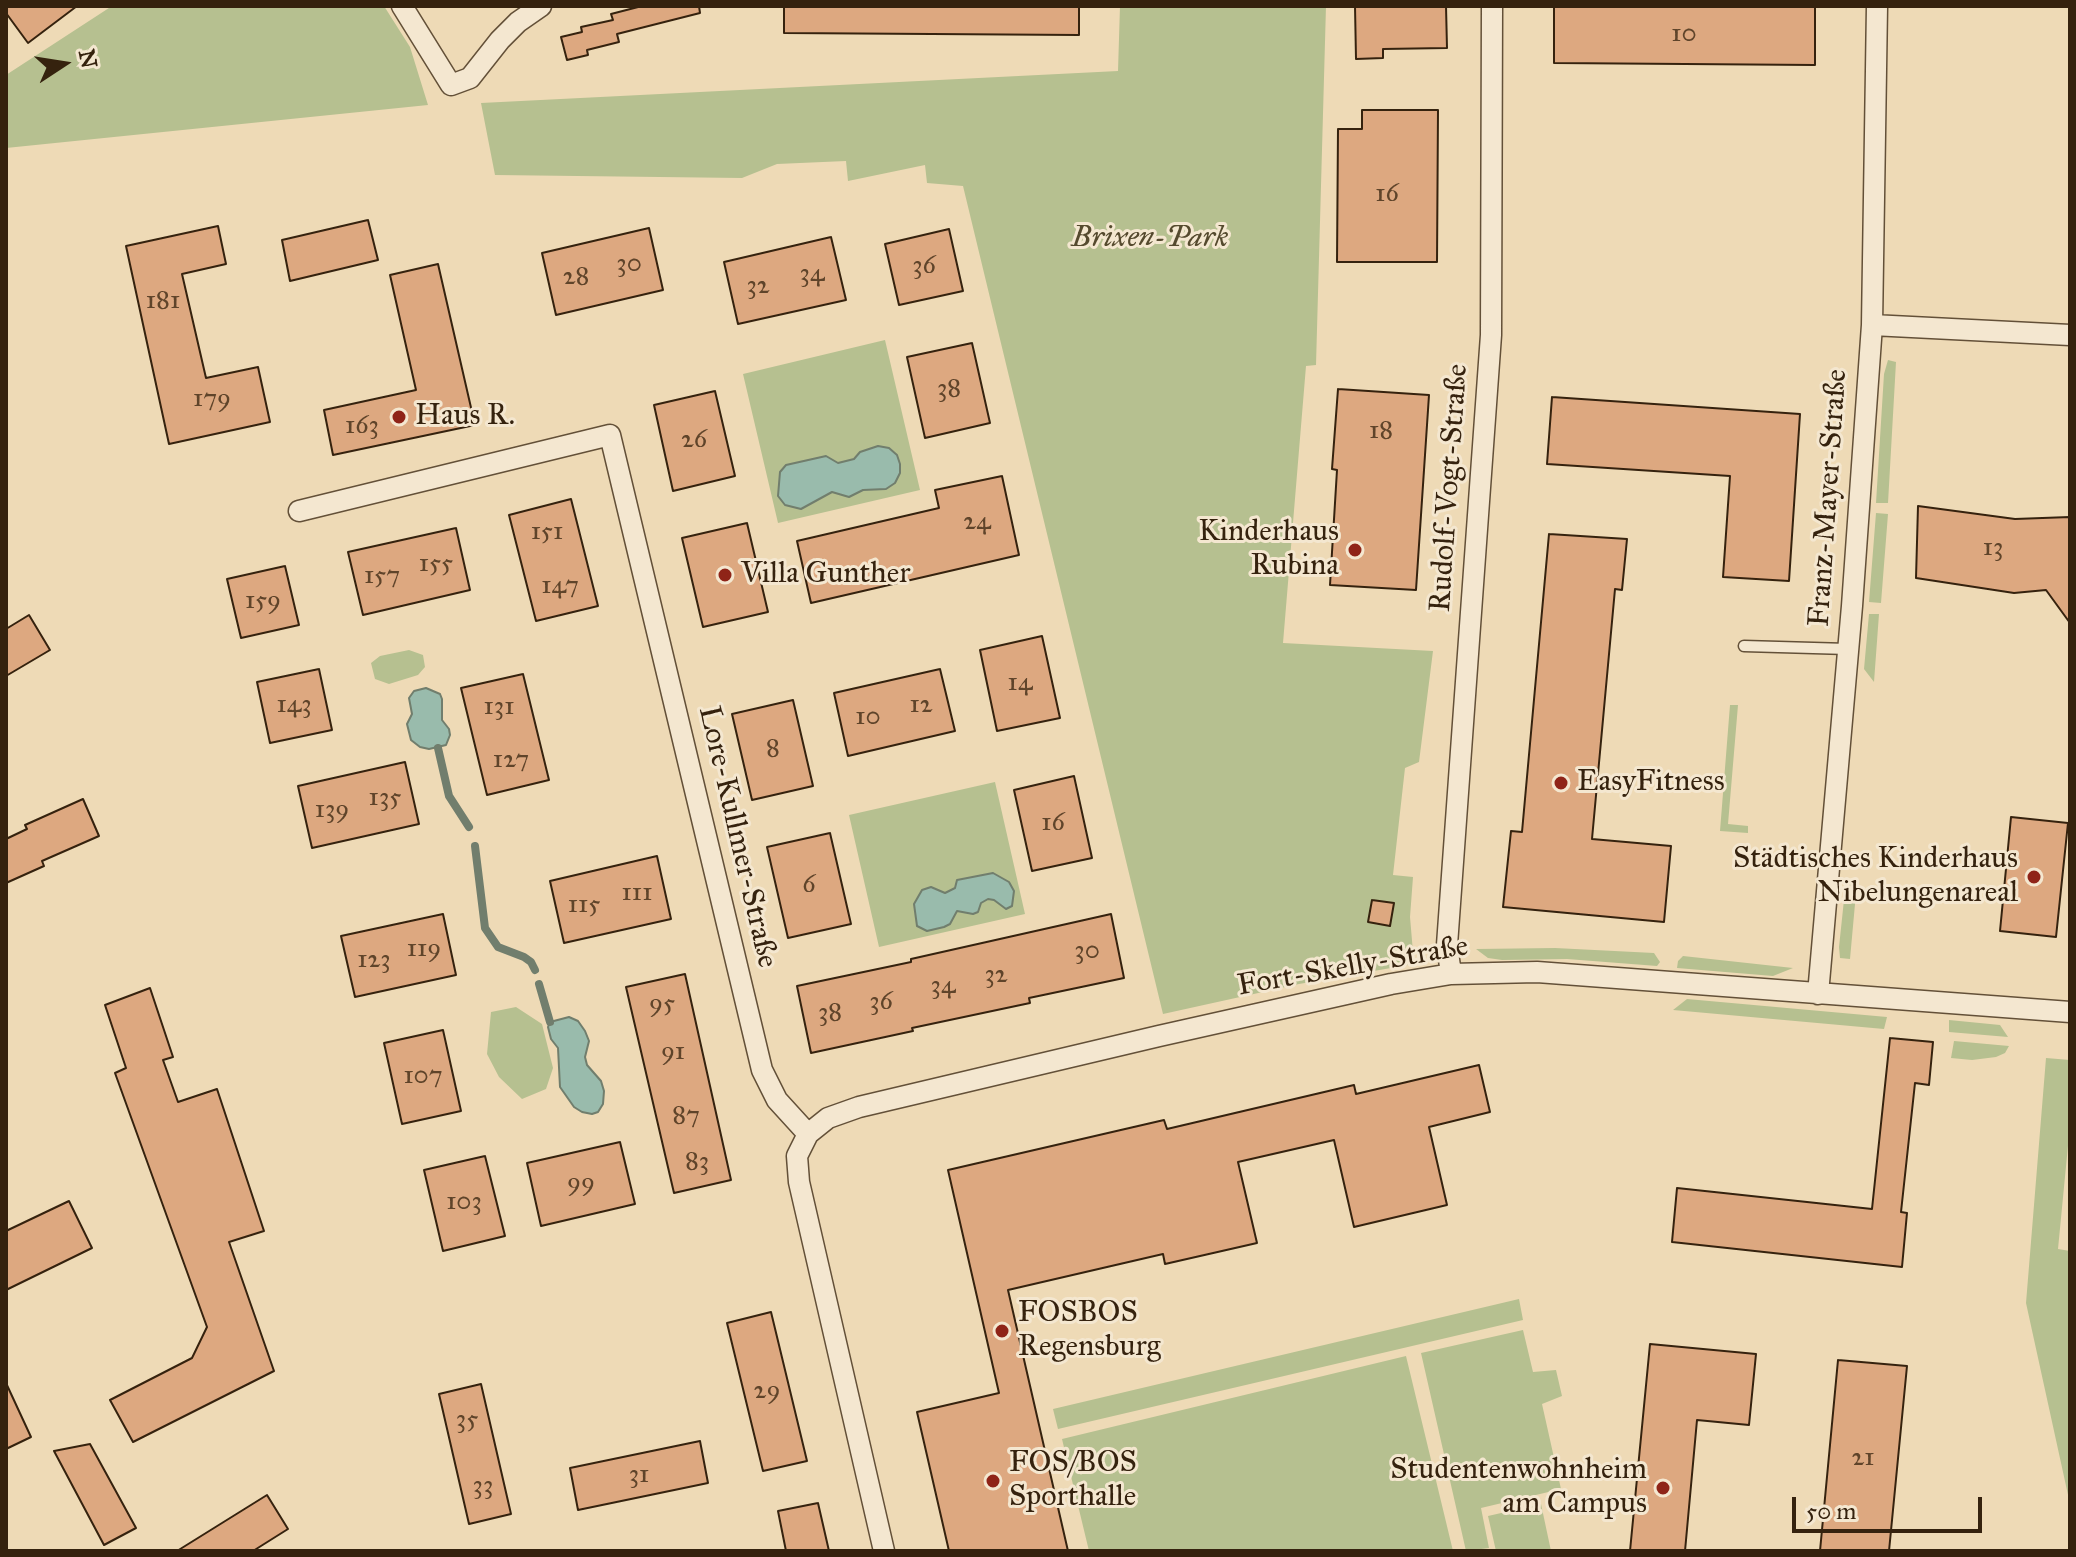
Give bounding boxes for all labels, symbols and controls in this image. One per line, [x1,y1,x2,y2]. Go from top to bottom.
house number: 10 [1671,19,1697,51]
north arrow [24,24,104,104]
text: N [73,47,103,71]
house number: 16 [1375,179,1399,211]
park label: Brixen-Park [1072,221,1228,257]
house number: 30 [616,249,642,281]
house number: 36 [912,251,936,283]
house number: 34 [800,259,824,291]
house number: 28 [563,262,589,294]
house number: 32 [746,271,770,303]
house number: 181 [146,286,180,318]
street label: Rudolf-Vogt-Straße [1423,363,1477,613]
street label: Franz-Mayer-Straße [1802,368,1856,628]
house number: 38 [937,374,961,406]
house number: 179 [193,384,231,416]
place label: Haus R. [415,399,515,435]
marker: Haus R. [390,408,408,426]
house number: 163 [345,411,379,443]
house number: 18 [1369,416,1393,448]
house number: 26 [681,425,707,457]
house number: 24 [963,507,991,539]
place label: Kinderhaus Rubina [1198,515,1339,586]
house number: 151 [531,517,563,549]
house number: 13 [1983,533,2003,565]
marker: Kinderhaus Rubina [1346,541,1364,559]
house number: 155 [419,549,453,581]
place label: Villa Gunther [741,557,910,593]
house number: 157 [364,561,400,593]
marker: Villa Gunther [716,566,734,584]
house number: 147 [541,571,579,603]
house number: 159 [245,586,281,618]
house number: 14 [1008,668,1032,700]
house number: 143 [276,690,312,722]
house number: 12 [909,690,933,722]
house number: 131 [484,692,514,724]
house number: 10 [855,702,881,734]
street label: Lore-Kullmer-Straße [689,703,785,971]
house number: 8 [766,734,780,766]
house number: 127 [493,745,529,777]
place label: EasyFitness [1577,765,1725,801]
marker: EasyFitness [1552,774,1570,792]
house number: 135 [369,783,401,815]
house number: 139 [315,795,349,827]
house number: 16 [1041,808,1065,840]
place label: Städtisches Kinderhaus Nibelungenareal [1733,842,2018,912]
marker: Städtisches Kinderhaus Nibelungenareal [2025,868,2043,886]
house number: 6 [802,870,816,902]
house number: 111 [622,878,652,910]
house number: 115 [568,890,600,922]
street label: Fort-Skelly-Straße [1235,929,1471,1005]
house number: 119 [407,934,441,966]
house number: 30 [1074,936,1100,968]
house number: 123 [357,945,391,977]
house number: 32 [984,960,1008,992]
house number: 34 [931,971,955,1003]
house number: 36 [869,987,893,1019]
house number: 95 [649,989,675,1021]
house number: 38 [818,998,842,1030]
house number: 91 [661,1037,685,1069]
house number: 107 [403,1061,443,1093]
house number: 87 [672,1101,700,1133]
house number: 83 [685,1147,709,1179]
house number: 99 [567,1168,595,1200]
house number: 103 [446,1187,482,1219]
place label: FOSBOS Regensburg [1018,1296,1161,1366]
marker: FOSBOS Regensburg [993,1322,1011,1340]
house number: 29 [754,1376,780,1408]
house number: 35 [456,1405,478,1437]
house number: 21 [1851,1443,1875,1475]
place label: FOS/BOS Sporthalle [1009,1446,1137,1516]
place label: Studentenwohnheim am Campus [1390,1453,1647,1524]
house number: 31 [629,1460,649,1492]
house number: 33 [473,1471,493,1503]
marker: FOS/BOS Sporthalle [984,1472,1002,1490]
marker: Studentenwohnheim am Campus [1654,1479,1672,1497]
scale bar [1796,1481,1986,1531]
text: 50 m [1806,1496,1856,1526]

